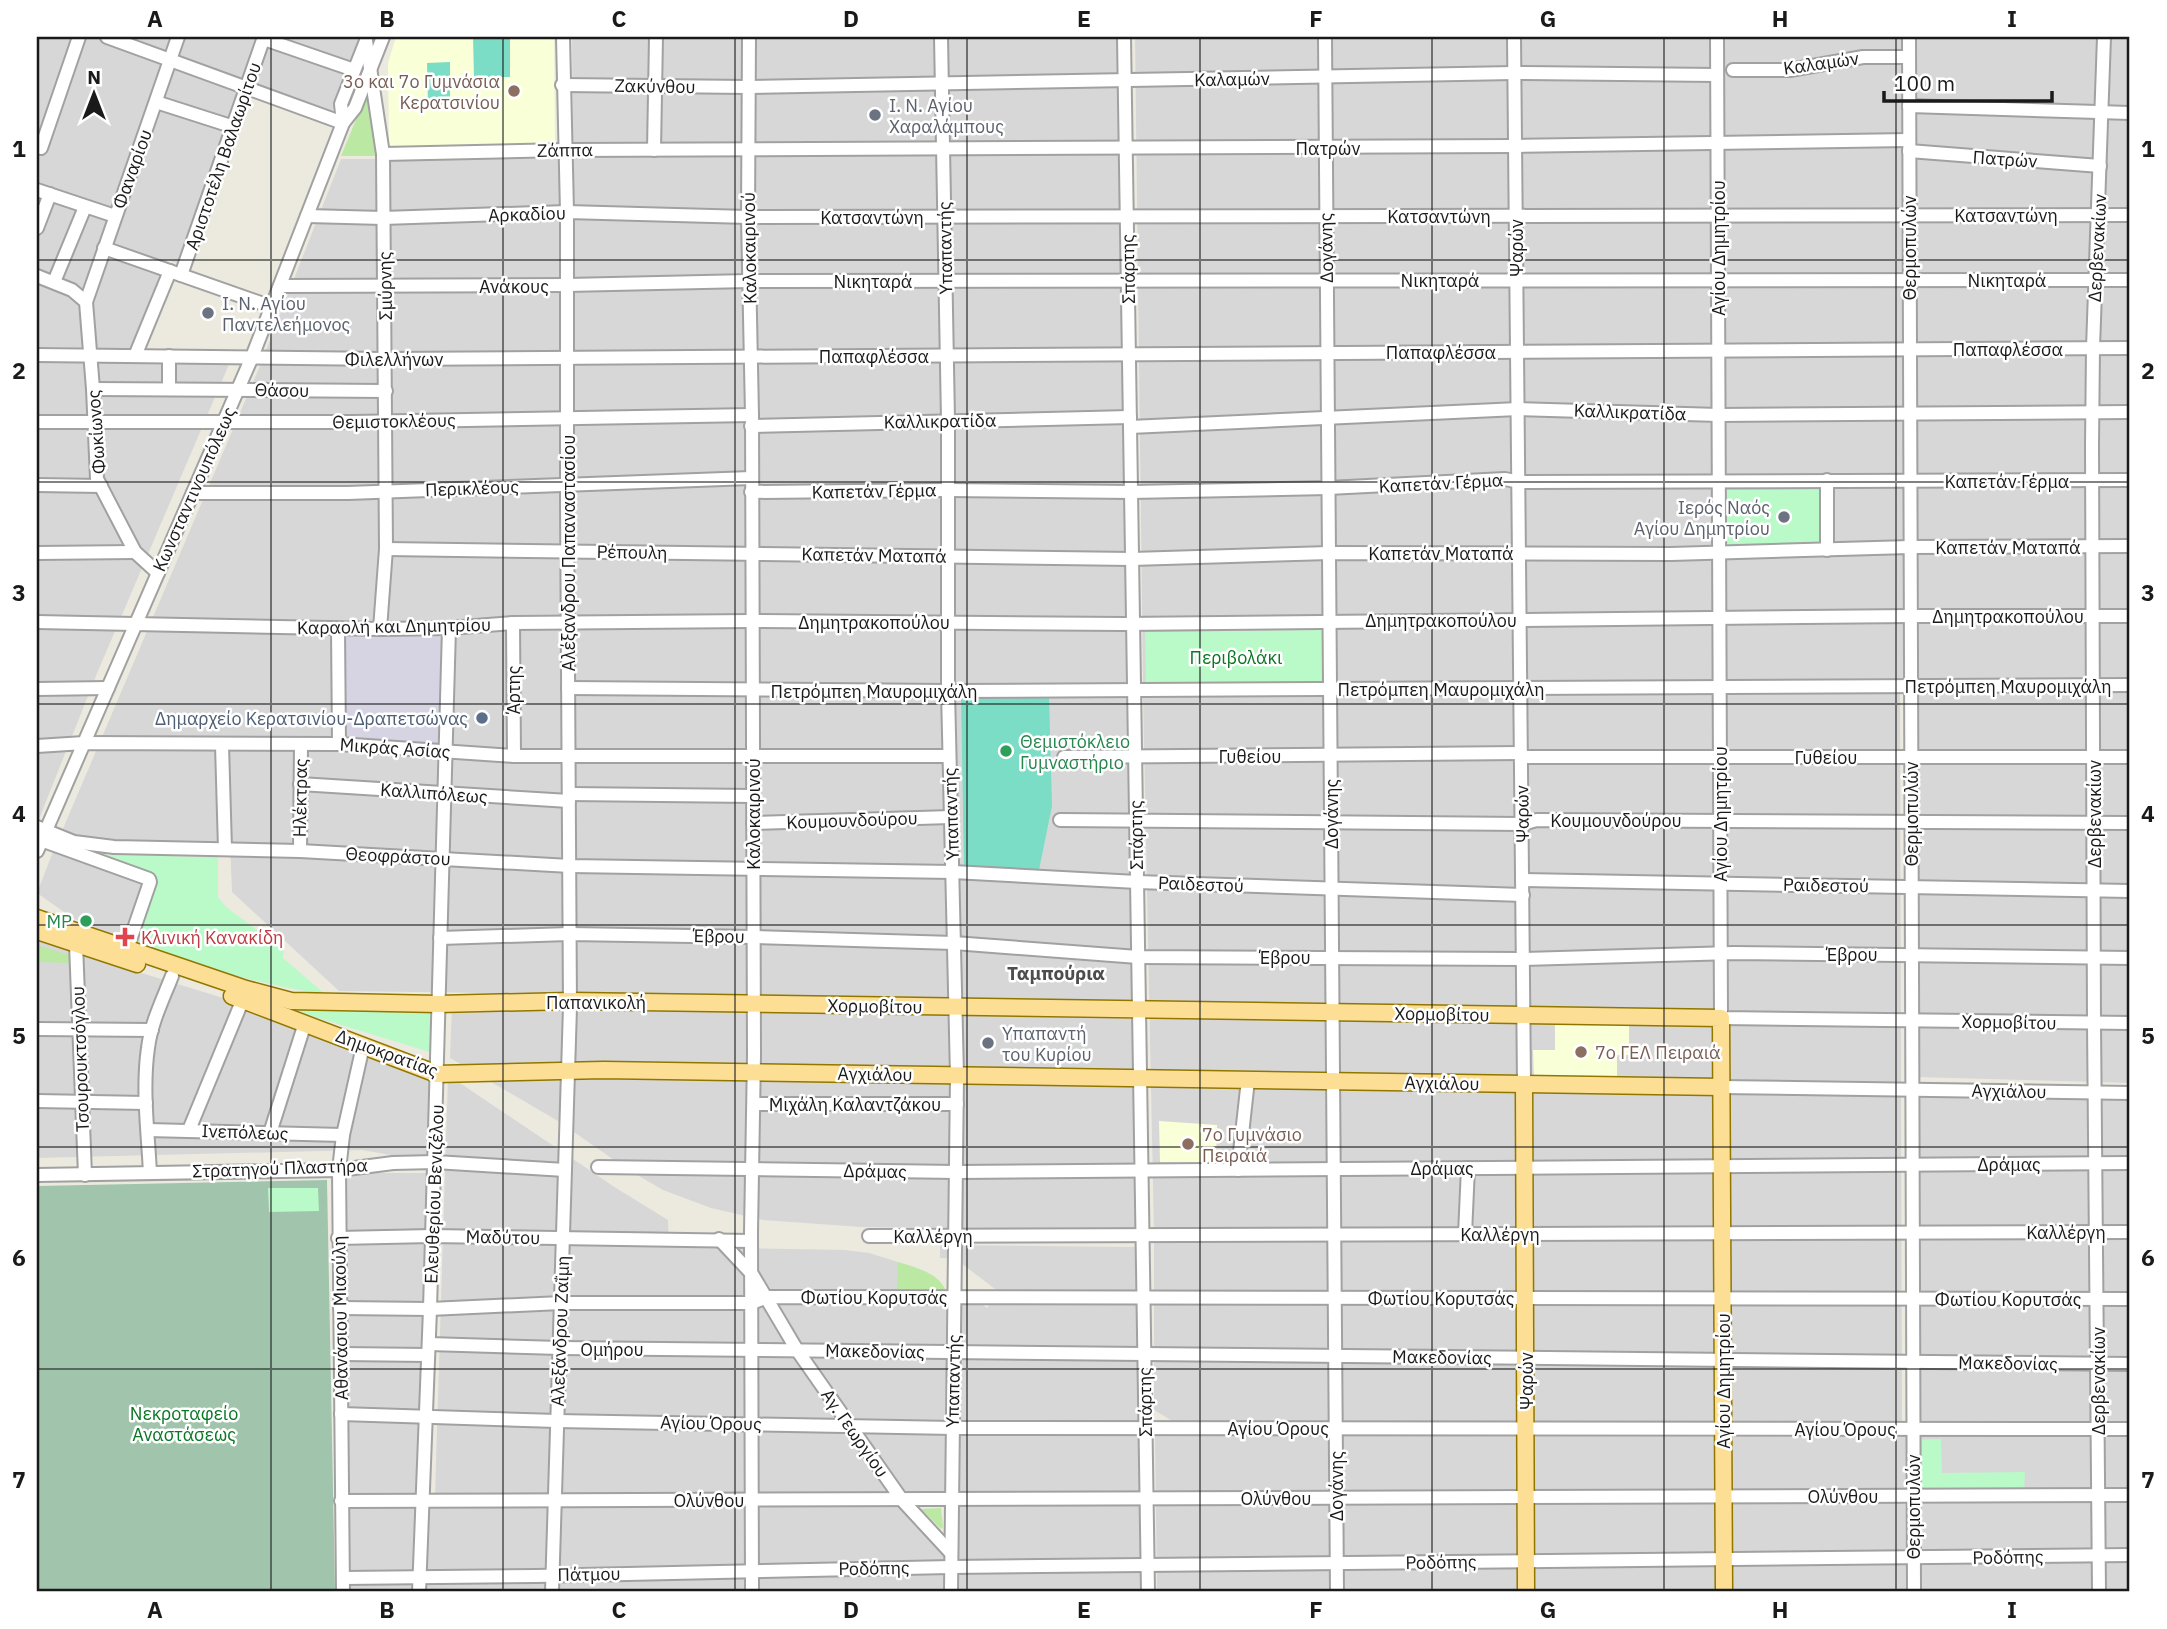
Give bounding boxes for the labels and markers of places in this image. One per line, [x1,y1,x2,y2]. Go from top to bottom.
place label: 3ο και 7ο Γυμνάσια Κερατσινίου [343,70,500,114]
marker: 3ο και 7ο Γυμνάσια Κερατσινίου [506,83,522,99]
place label: Ι. Ν. Αγίου Χαραλάμπους [889,94,1004,138]
marker: Ι. Ν. Αγίου Χαραλάμπους [867,107,883,123]
place label: Ι. Ν. Αγίου Παντελεήμονος [222,292,351,336]
marker: Ι. Ν. Αγίου Παντελεήμονος [200,305,216,321]
place label: Ιερός Ναός Αγίου Δημητρίου [1634,496,1770,540]
marker: Ιερός Ναός Αγίου Δημητρίου [1776,509,1792,525]
place label: Δημαρχείο Κερατσινίου-Δραπετσώνας [155,707,468,730]
marker: Δημαρχείο Κερατσινίου-Δραπετσώνας [474,710,490,726]
place label: Θεμιστόκλειο Γυμναστήριο [1020,730,1130,774]
marker: Θεμιστόκλειο Γυμναστήριο [998,743,1014,759]
place label: MP [46,910,72,933]
marker: MP [78,913,94,929]
place label: Κλινική Κανακίδη [141,926,283,949]
marker: Κλινική Κανακίδη [115,927,135,947]
place label: Υπαπαντή του Κυρίου [1002,1022,1092,1066]
marker: Υπαπαντή του Κυρίου [980,1035,996,1051]
place label: 7ο ΓΕΛ Πειραιά [1595,1041,1721,1064]
marker: 7ο ΓΕΛ Πειραιά [1573,1044,1589,1060]
place label: 7ο Γυμνάσιο Πειραιά [1202,1123,1302,1167]
marker: 7ο Γυμνάσιο Πειραιά [1180,1136,1196,1152]

